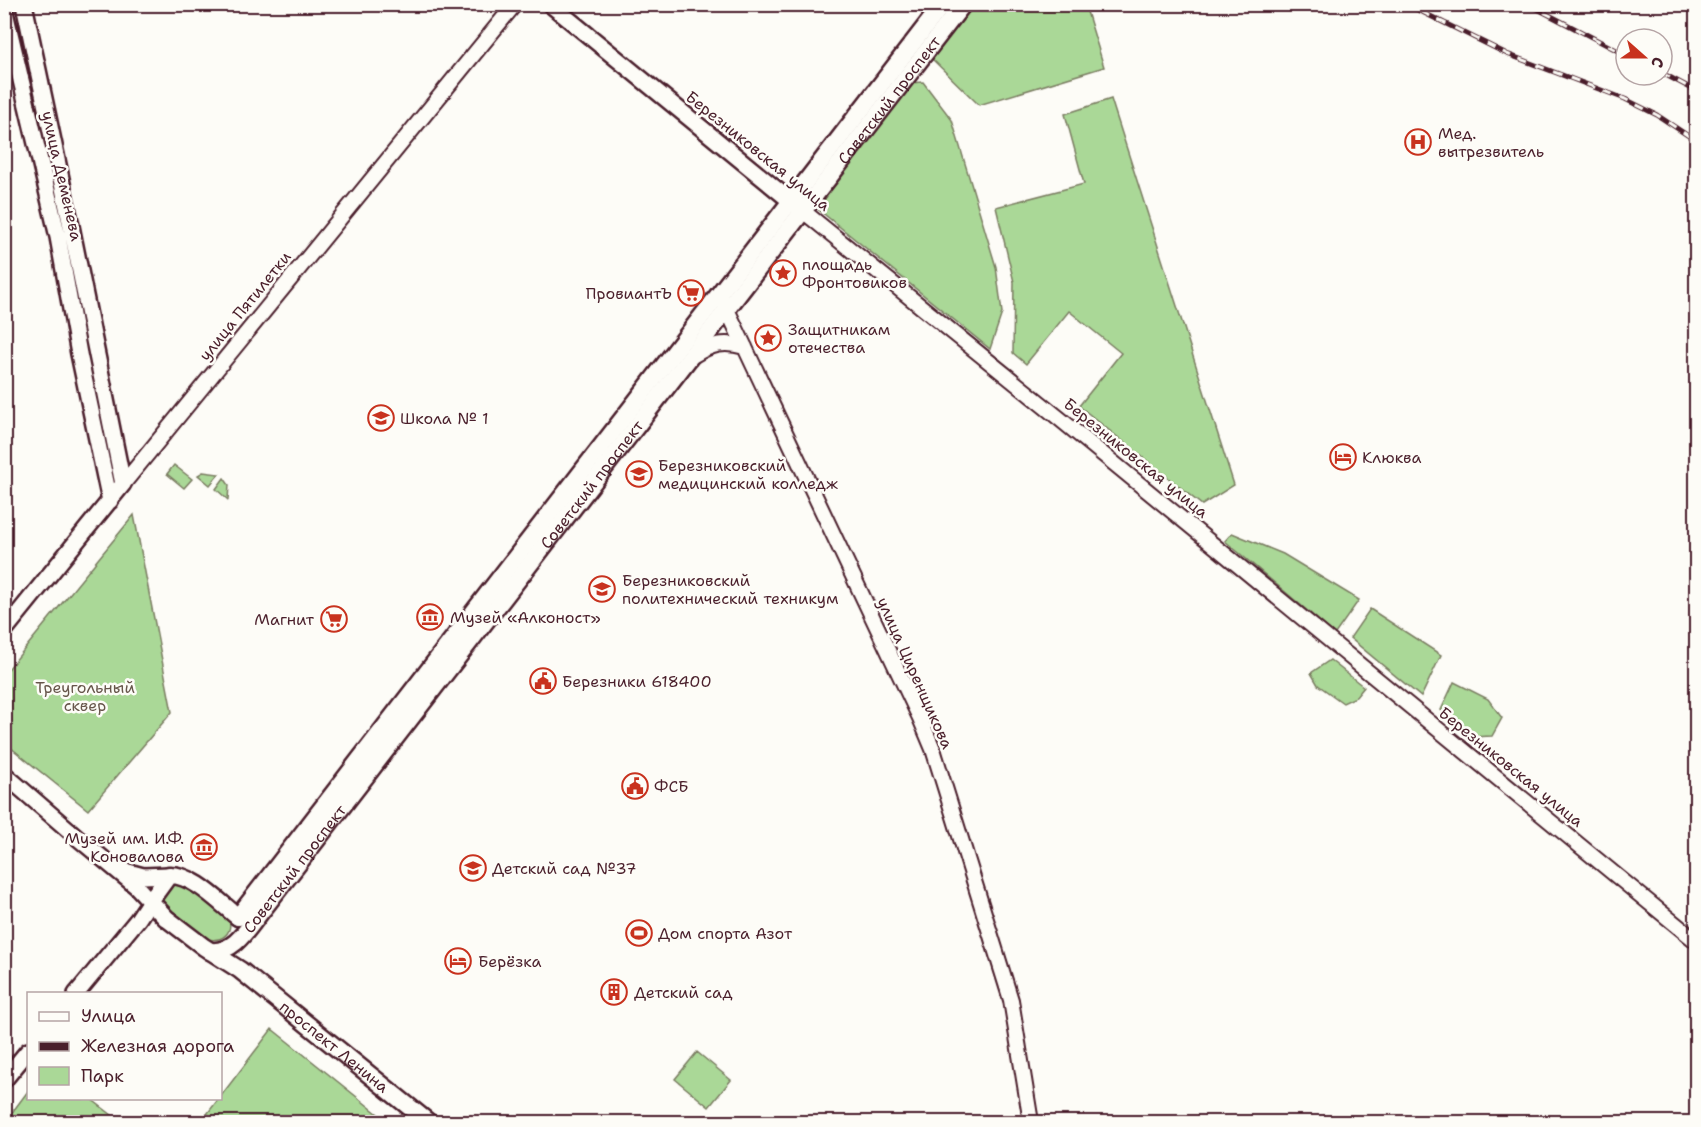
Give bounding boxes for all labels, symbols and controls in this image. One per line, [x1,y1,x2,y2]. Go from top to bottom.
north arrow [1614,27,1674,87]
street label: Советский проспект [833,31,946,168]
text: С [1646,54,1669,71]
street label: Березниковская улица [681,86,835,216]
street label: улица Деменева [37,109,87,243]
place label: Мед. вытрезвитель [1438,123,1544,162]
hospital icon: Мед. вытрезвитель [1403,127,1433,157]
street label: улица Пятилетки [194,247,296,365]
place label: площадь Фронтовиков [802,254,907,293]
place icon: площадь Фронтовиков [768,258,798,288]
supermarket icon: ПровиантЪ [676,278,706,308]
place label: ПровиантЪ [586,283,672,304]
place label: Защитникам отечества [788,319,890,358]
place icon: Защитникам отечества [753,323,783,353]
street label: Березниковская улица [1059,393,1213,523]
school or university icon: Школа № 1 [366,403,396,433]
place label: Школа № 1 [400,408,489,429]
street label: Советский проспект [535,415,648,553]
hotel icon: Клюква [1328,442,1358,472]
place label: Клюква [1362,447,1421,468]
place label: Березниковский медицинский колледж [658,455,838,494]
school or university icon: Березниковский медицинский колледж [624,459,654,489]
place label: Березниковский политехнический техникум [622,570,838,609]
school or university icon: Березниковский политехнический техникум [587,574,617,604]
street label: улица Циренщикова [872,594,958,752]
museum icon: Музей «Алконост» [415,602,445,632]
supermarket icon: Магнит [319,604,349,634]
place label: Музей «Алконост» [450,607,601,628]
place label: Магнит [254,609,315,630]
public building icon: Березники 618400 [528,666,558,696]
place label: Березники 618400 [562,671,712,692]
park label: Треугольный сквер [35,677,135,716]
street label: Березниковская улица [1434,702,1588,832]
public building icon: ФСБ [620,771,650,801]
place label: ФСБ [654,776,689,797]
street label: Советский проспект [238,800,351,937]
place label: Музей им. И.Ф. Коновалова [65,828,184,867]
museum icon: Музей им. И.Ф. Коновалова [189,832,219,862]
school or university icon: Детский сад №37 [458,853,488,883]
place label: Детский сад №37 [492,858,636,879]
sports icon: Дом спорта Азот [624,918,654,948]
place label: Дом спорта Азот [658,923,793,944]
hotel icon: Берёзка [443,946,473,976]
place label: Берёзка [478,951,542,972]
building icon: Детский сад [599,977,629,1007]
place label: Детский сад [634,982,733,1003]
legend [27,992,222,1100]
street label: проспект Ленина [276,996,394,1097]
text: Улица [81,1004,135,1028]
text: Железная дорога [81,1034,234,1058]
text: Парк [81,1064,124,1088]

